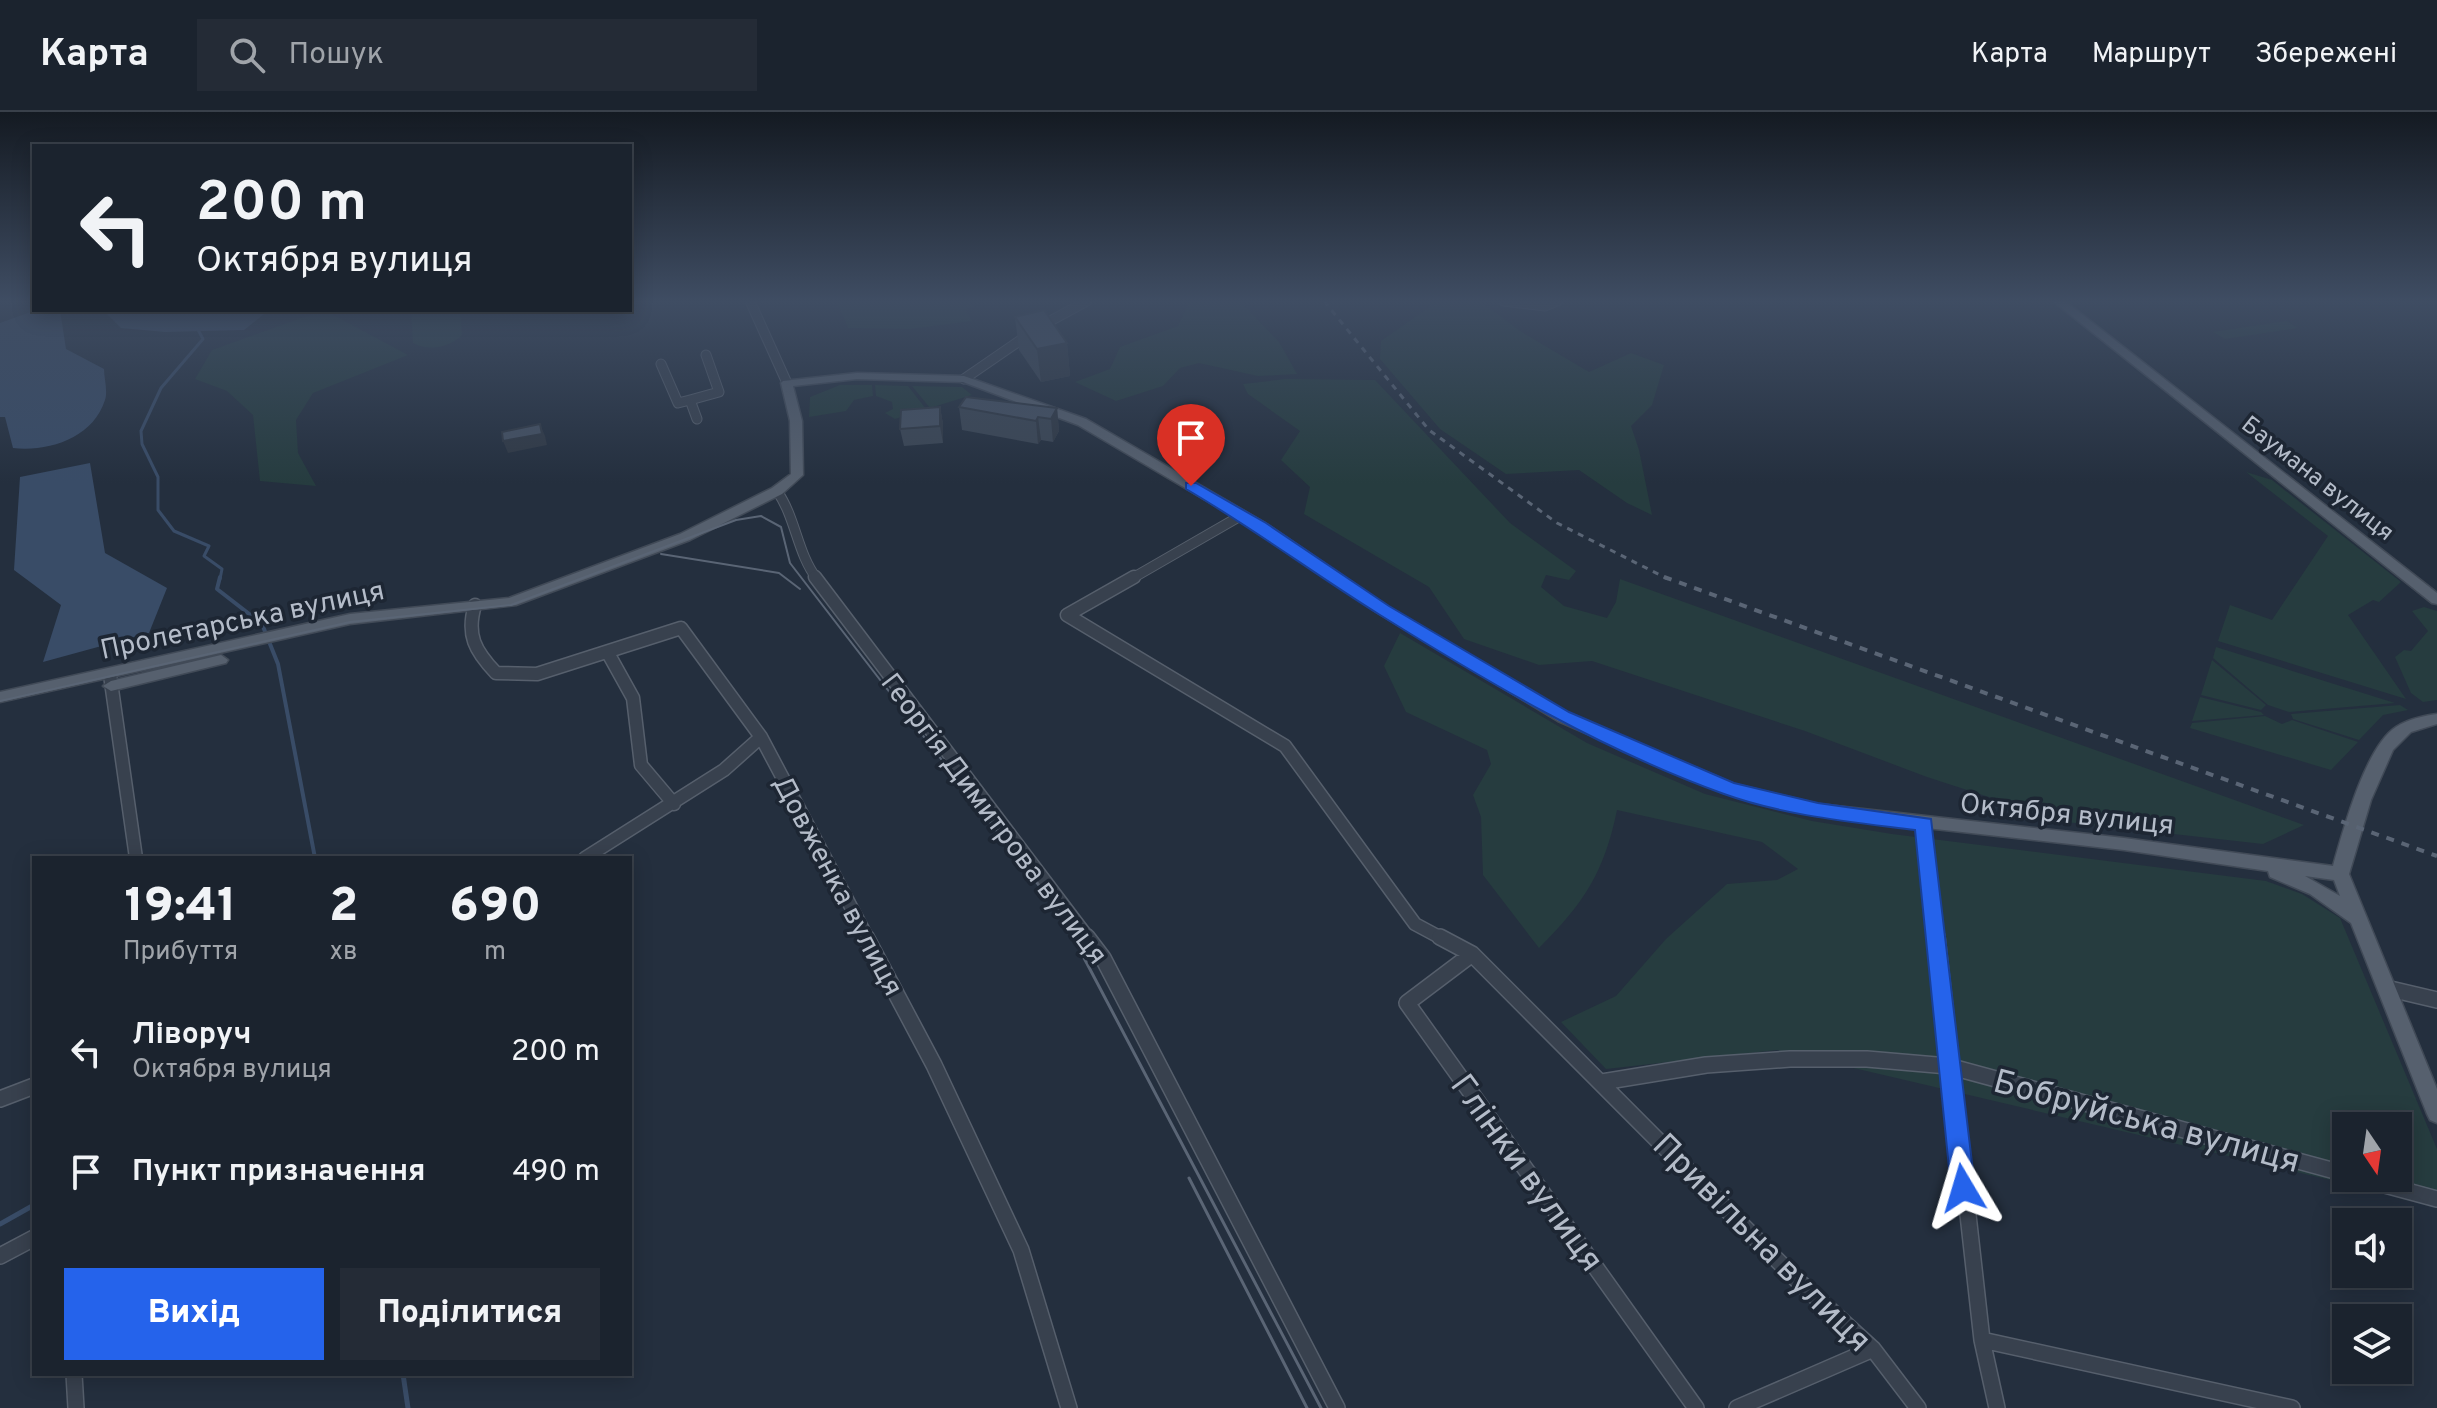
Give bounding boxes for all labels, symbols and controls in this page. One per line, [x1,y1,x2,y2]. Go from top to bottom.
search box [197,19,757,91]
text: Карта [40,31,149,80]
icon: search [225,33,269,77]
text: Пошук [289,37,384,74]
text: Карта [1971,37,2048,73]
text: Маршрут [2092,37,2211,73]
text: Збережені [2255,37,2397,73]
text: 200 m [196,170,367,240]
icon: left [64,176,168,280]
text: Октября вулиця [196,239,473,285]
pin [1157,404,1225,486]
street label: Баумана вулиця [2234,411,2399,549]
icon: arrive [1169,416,1213,460]
street label: Пролетарська вулиця [97,574,388,670]
street label: Георгія Димитрова вулиця [871,667,1114,973]
street label: Довженка вулиця [763,770,910,1003]
street label: Октября вулиця [1958,787,2176,845]
text: 19:41 [124,878,237,938]
text: 2 [329,878,358,938]
text: 690 [449,878,541,938]
text: Прибуття [123,936,238,969]
text: хв [330,936,358,969]
text: m [484,936,506,969]
text: Ліворуч [132,1017,251,1054]
icon: left [64,1030,108,1074]
text: 200 m [511,1034,600,1071]
text: Октября вулиця [132,1054,332,1087]
street label: Бобруйська вулиця [1988,1062,2304,1185]
street label: Глінки вулиця [1439,1067,1611,1281]
north arrow [2332,1112,2412,1192]
map controls [2332,1112,2412,1384]
street label: Привільна вулиця [1642,1126,1879,1363]
position arrow [1921,1146,2005,1230]
icon: arrive [64,1150,108,1194]
text: Пункт призначення [132,1154,425,1191]
text: 490 m [512,1154,600,1191]
button: sound [2332,1208,2412,1288]
button: Вихід [64,1268,324,1360]
button: Поділитися [340,1268,600,1360]
button: layers [2332,1304,2412,1384]

